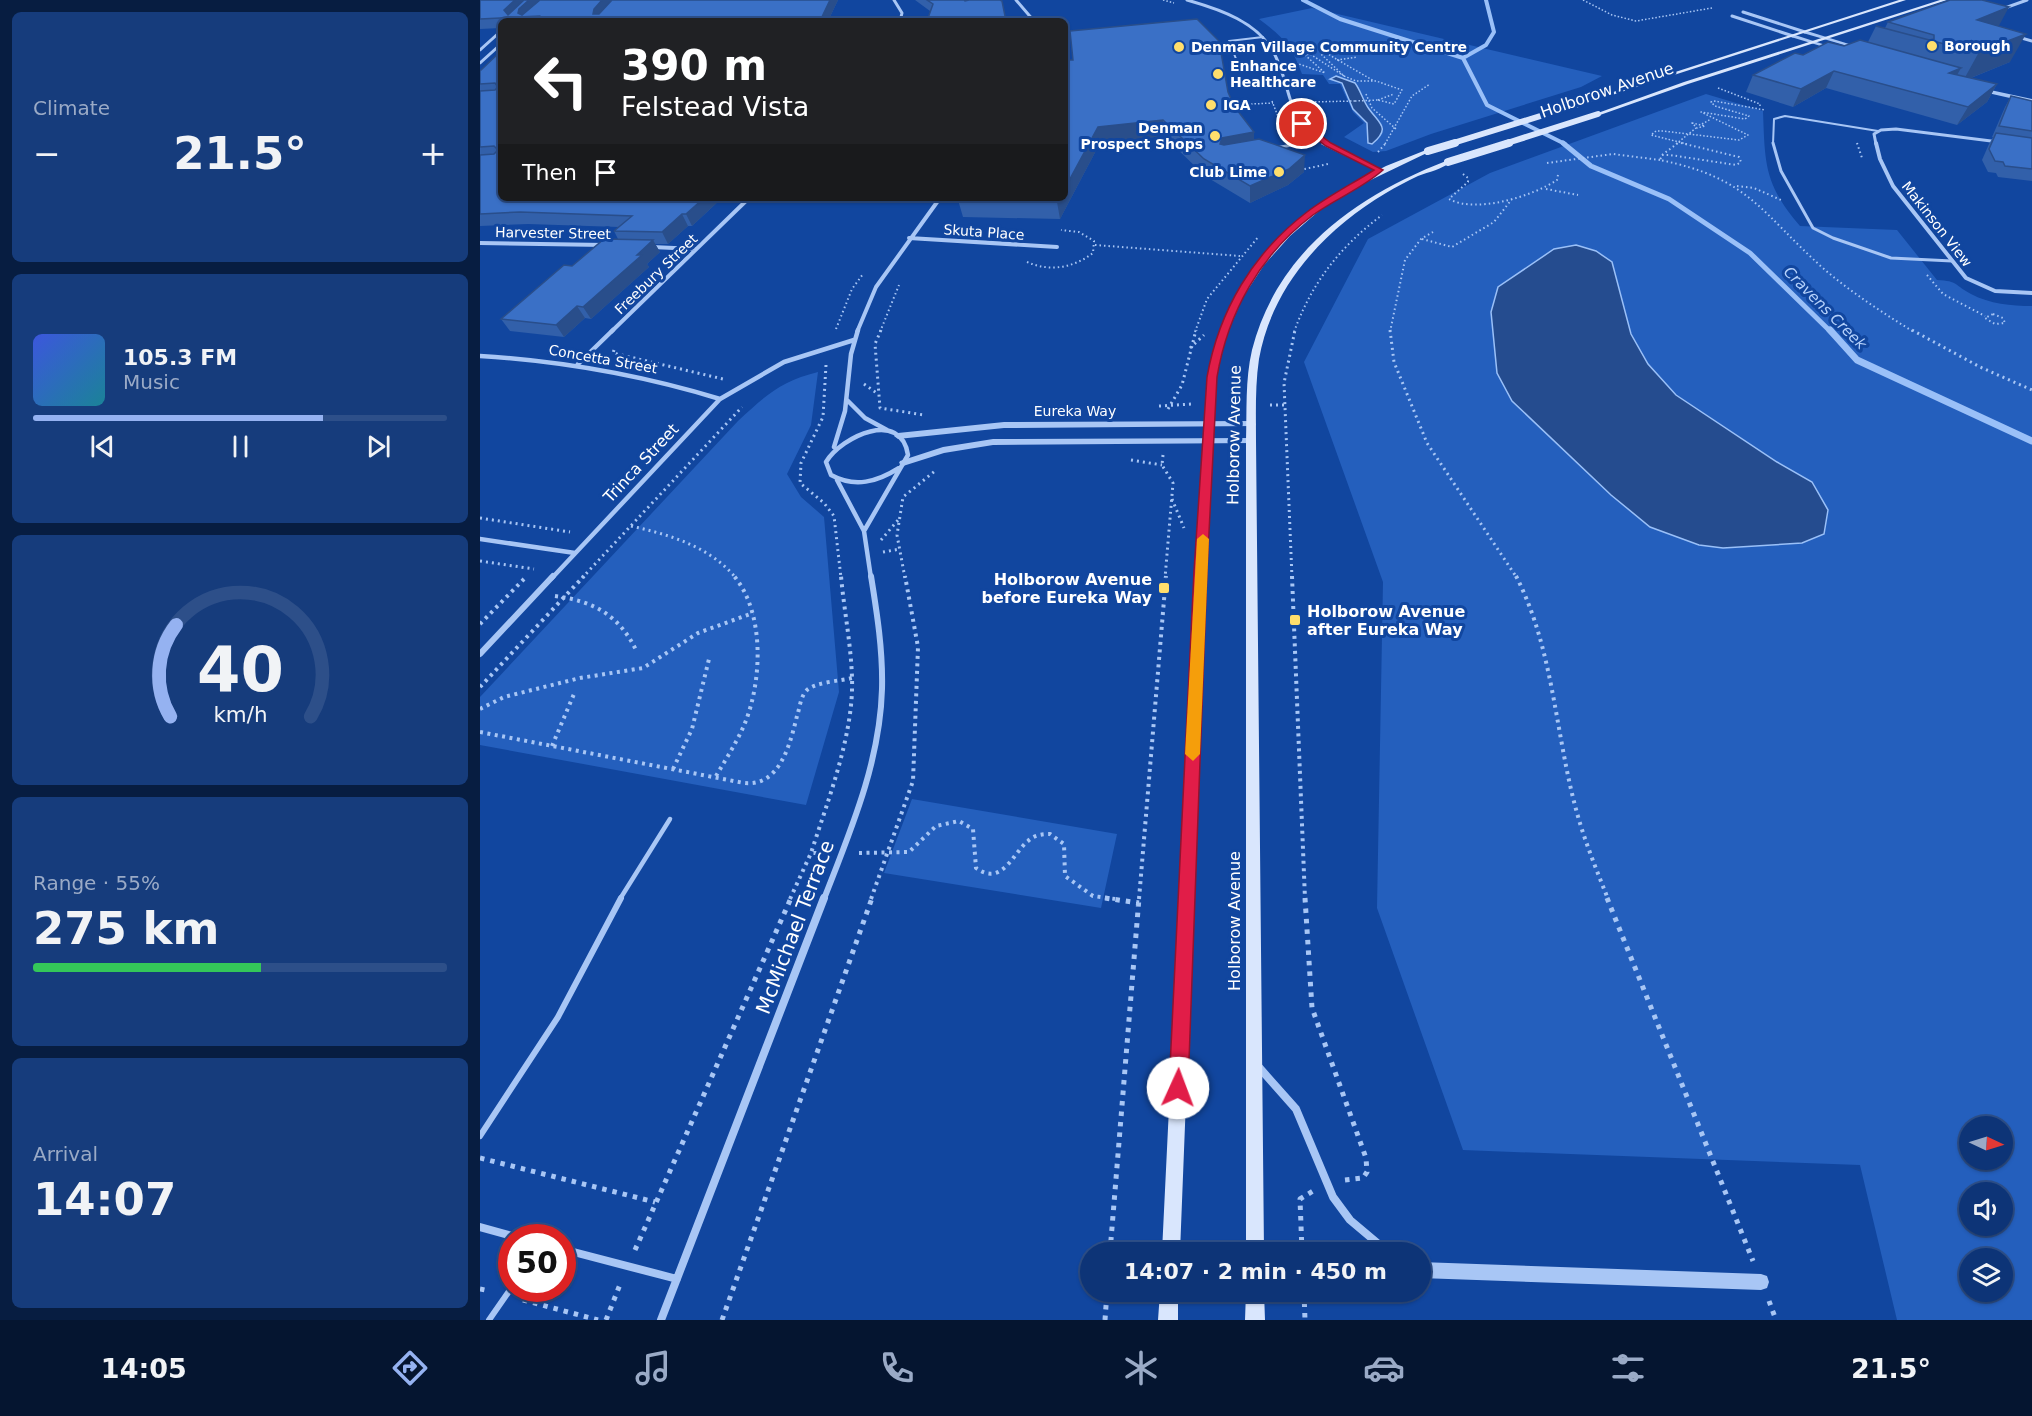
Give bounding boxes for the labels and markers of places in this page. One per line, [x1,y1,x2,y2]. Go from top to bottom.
place label: Borough [1944,38,2011,54]
place label: Denman Village Community Centre [1191,39,1467,55]
marker: Borough [1925,39,1939,53]
marker: Denman Village Community Centre [1172,40,1186,54]
place label: Enhance Healthcare [1230,58,1316,90]
marker: Enhance Healthcare [1211,67,1225,81]
place label: IGA [1223,97,1251,113]
marker: IGA [1204,98,1218,112]
pin [1276,98,1327,149]
place label: Denman Prospect Shops [1080,120,1203,152]
marker: Denman Prospect Shops [1208,129,1222,143]
place label: Club Lime [1189,164,1267,180]
marker: Club Lime [1272,165,1286,179]
place label: Holborow Avenue before Eureka Way [982,570,1153,607]
marker: Holborow Avenue before Eureka Way [1157,581,1171,595]
place label: Holborow Avenue after Eureka Way [1307,602,1465,639]
marker: Holborow Avenue after Eureka Way [1288,613,1302,627]

